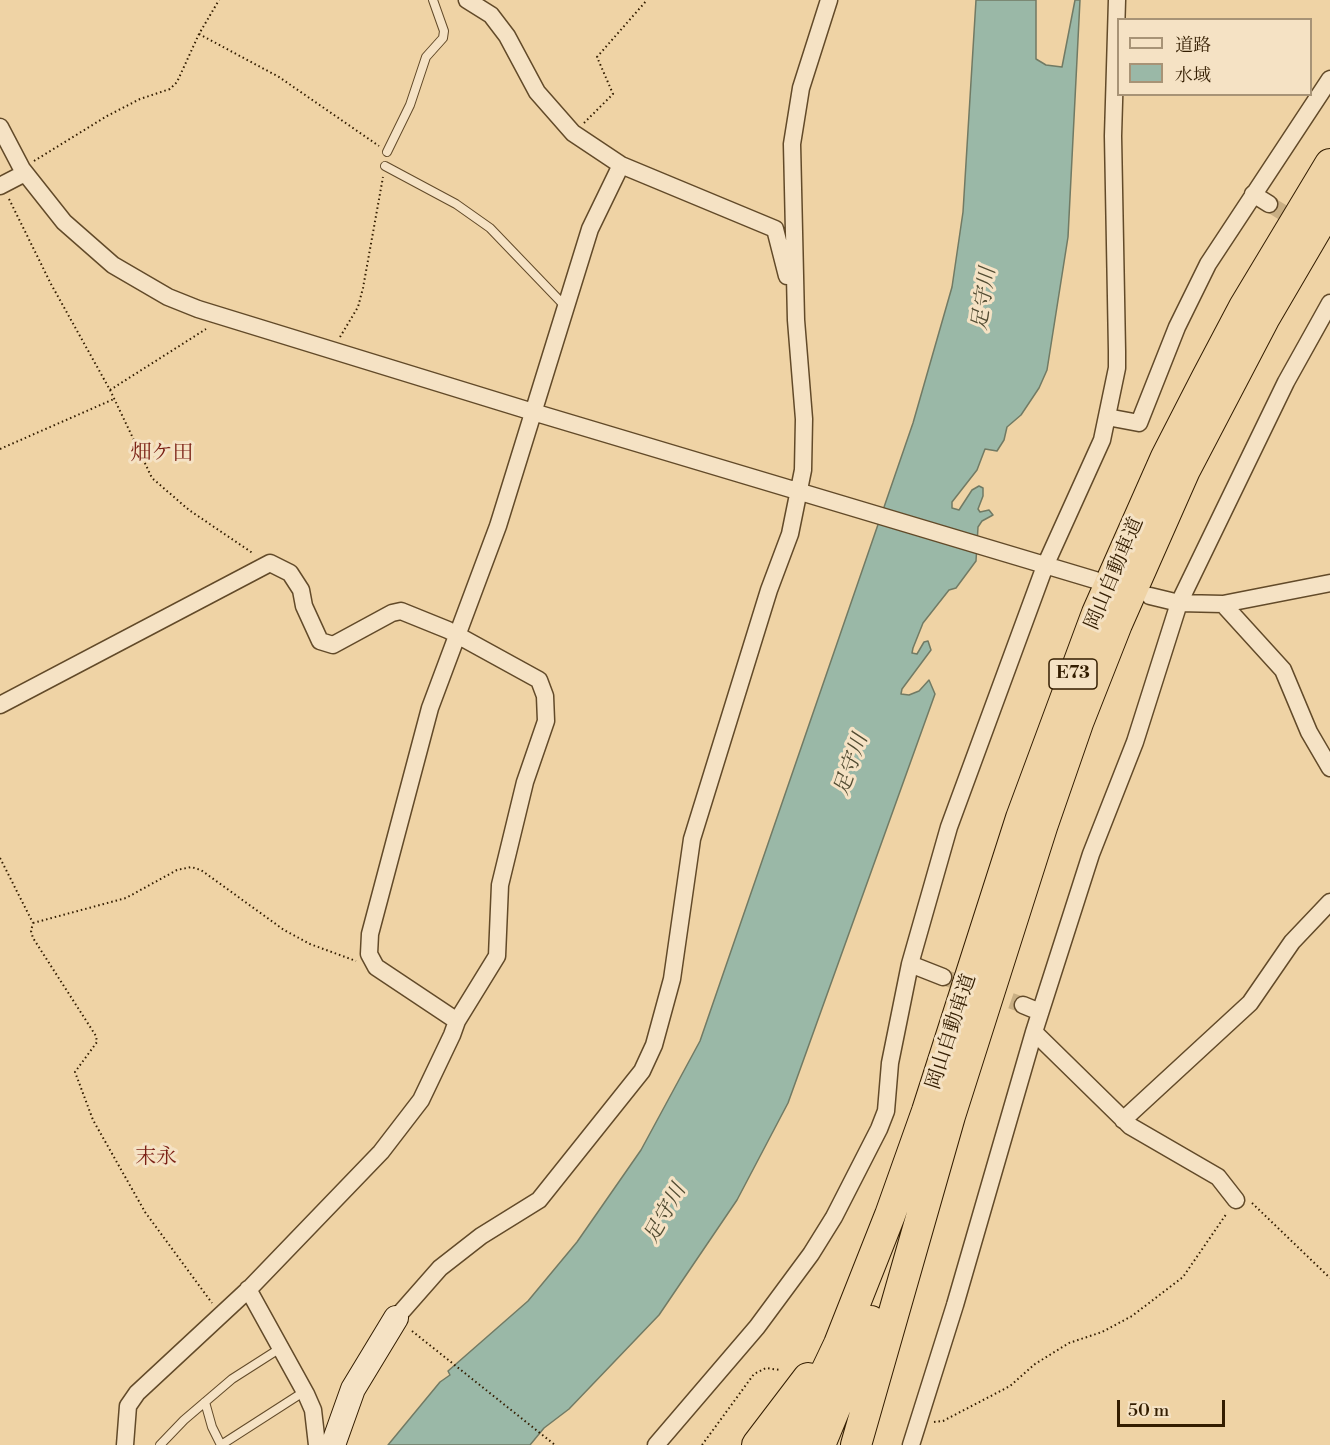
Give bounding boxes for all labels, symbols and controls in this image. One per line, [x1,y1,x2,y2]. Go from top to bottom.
legend [1117,18,1312,96]
text: 道路 [1175,34,1211,57]
text: 水域 [1175,64,1211,87]
water label: 足守川 [968,266,1002,332]
district label: 畑ケ田 [131,441,193,467]
street label: 岡山自動車道 [1081,514,1149,634]
road number: E73 [1049,659,1097,689]
water label: 足守川 [830,731,874,799]
street label: 岡山自動車道 [922,971,982,1093]
district label: 末永 [135,1145,177,1171]
water label: 足守川 [640,1180,692,1248]
scale bar [1120,1388,1228,1426]
text: 50 m [1128,1399,1169,1422]

